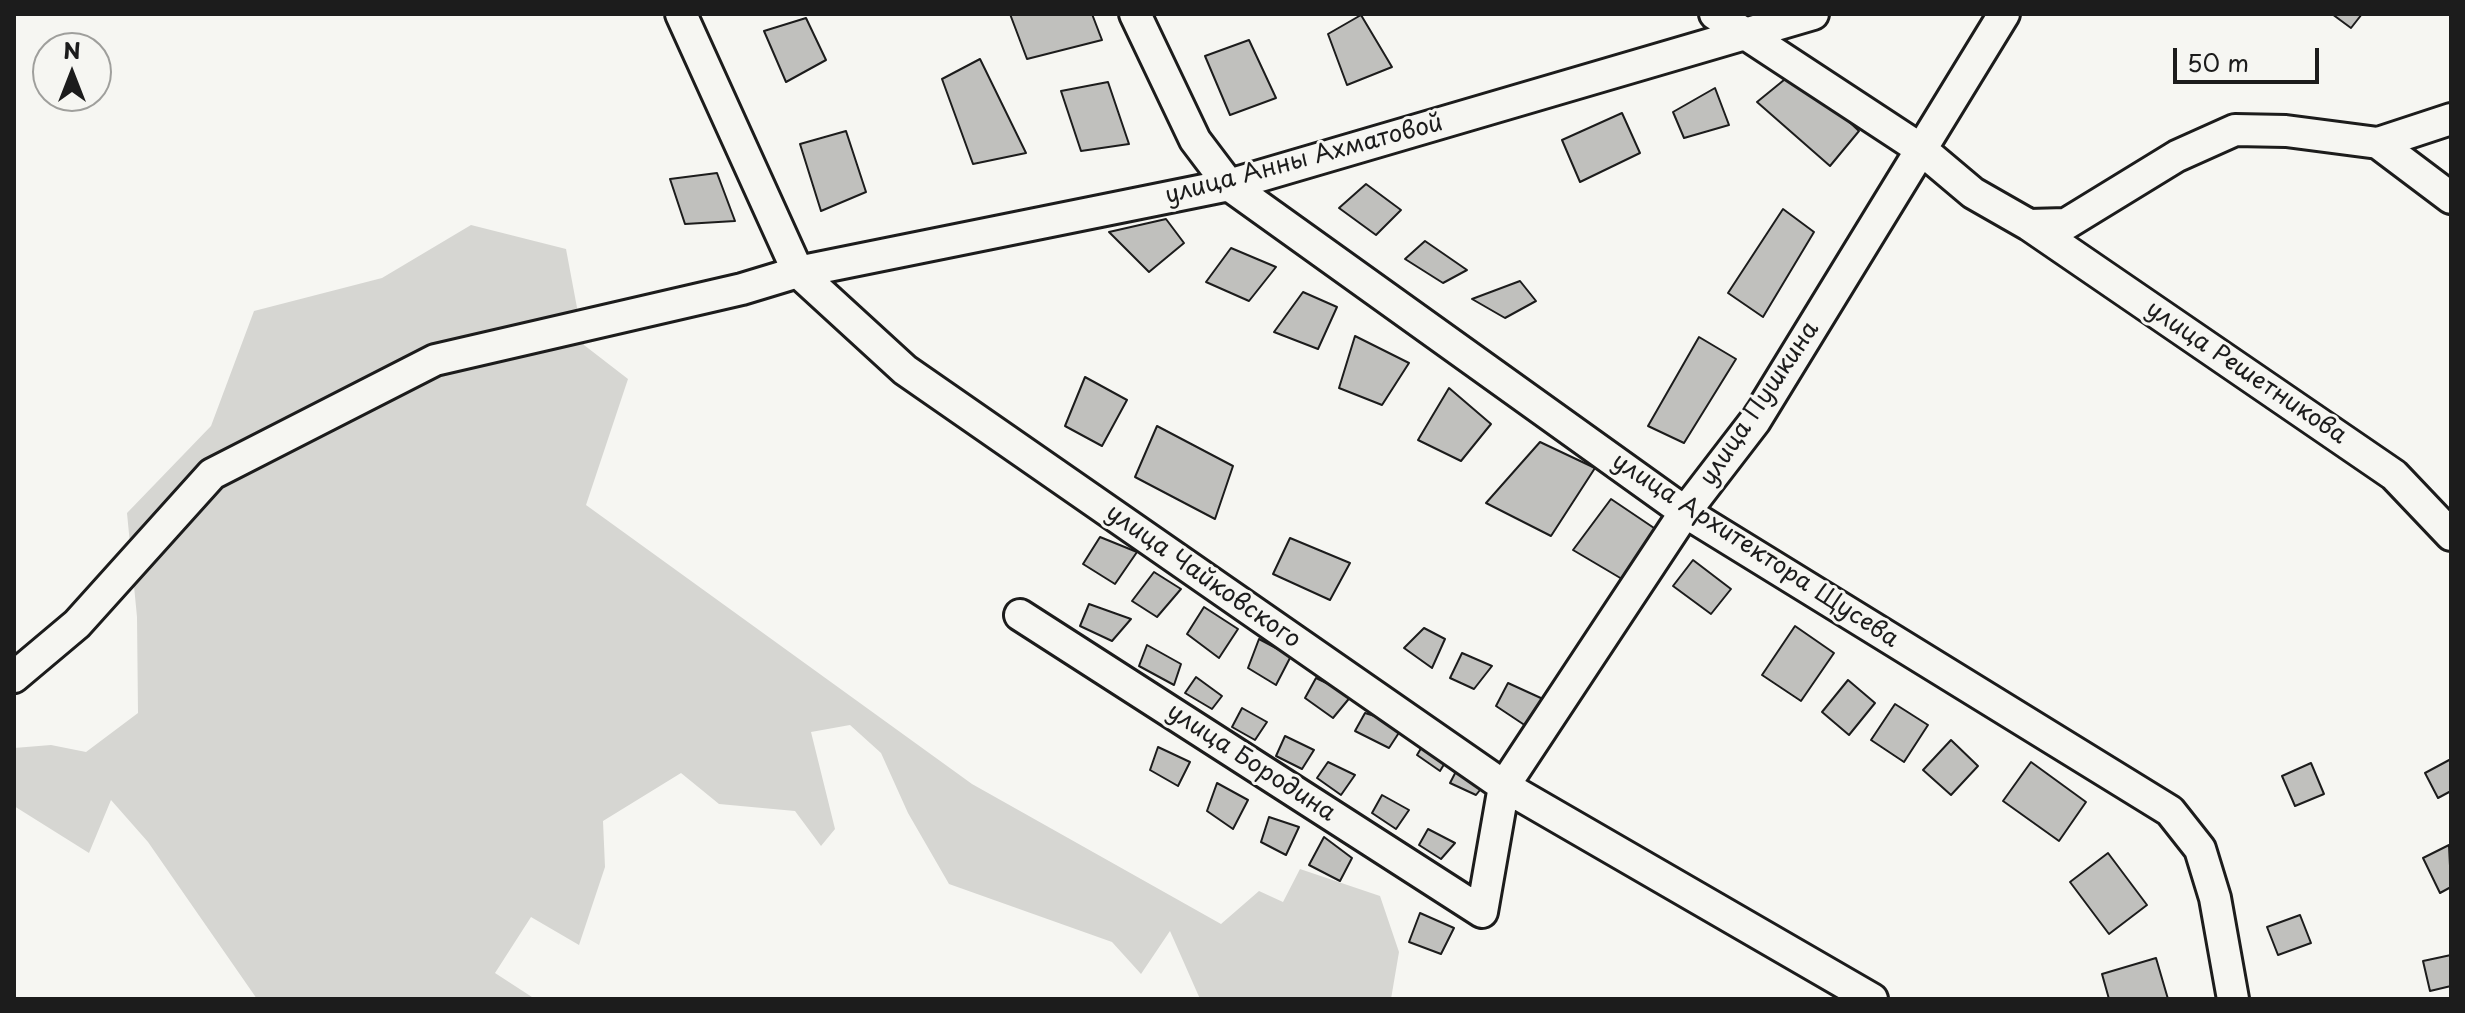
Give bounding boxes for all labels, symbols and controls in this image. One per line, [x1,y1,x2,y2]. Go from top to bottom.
north arrow [32,32,112,112]
scale bar [2177,32,2323,82]
text: N [63,33,81,66]
text: 50 m [2187,44,2249,80]
street label: улица Анны Ахматовой [1162,109,1446,211]
street label: улица Решетникова [2140,295,2352,451]
street label: улица Пушкина [1694,316,1826,492]
street label: улица Архитектора Щусева [1606,447,1904,655]
street label: улица Чайковского [1100,499,1306,655]
street label: улица Бородина [1161,698,1341,828]

